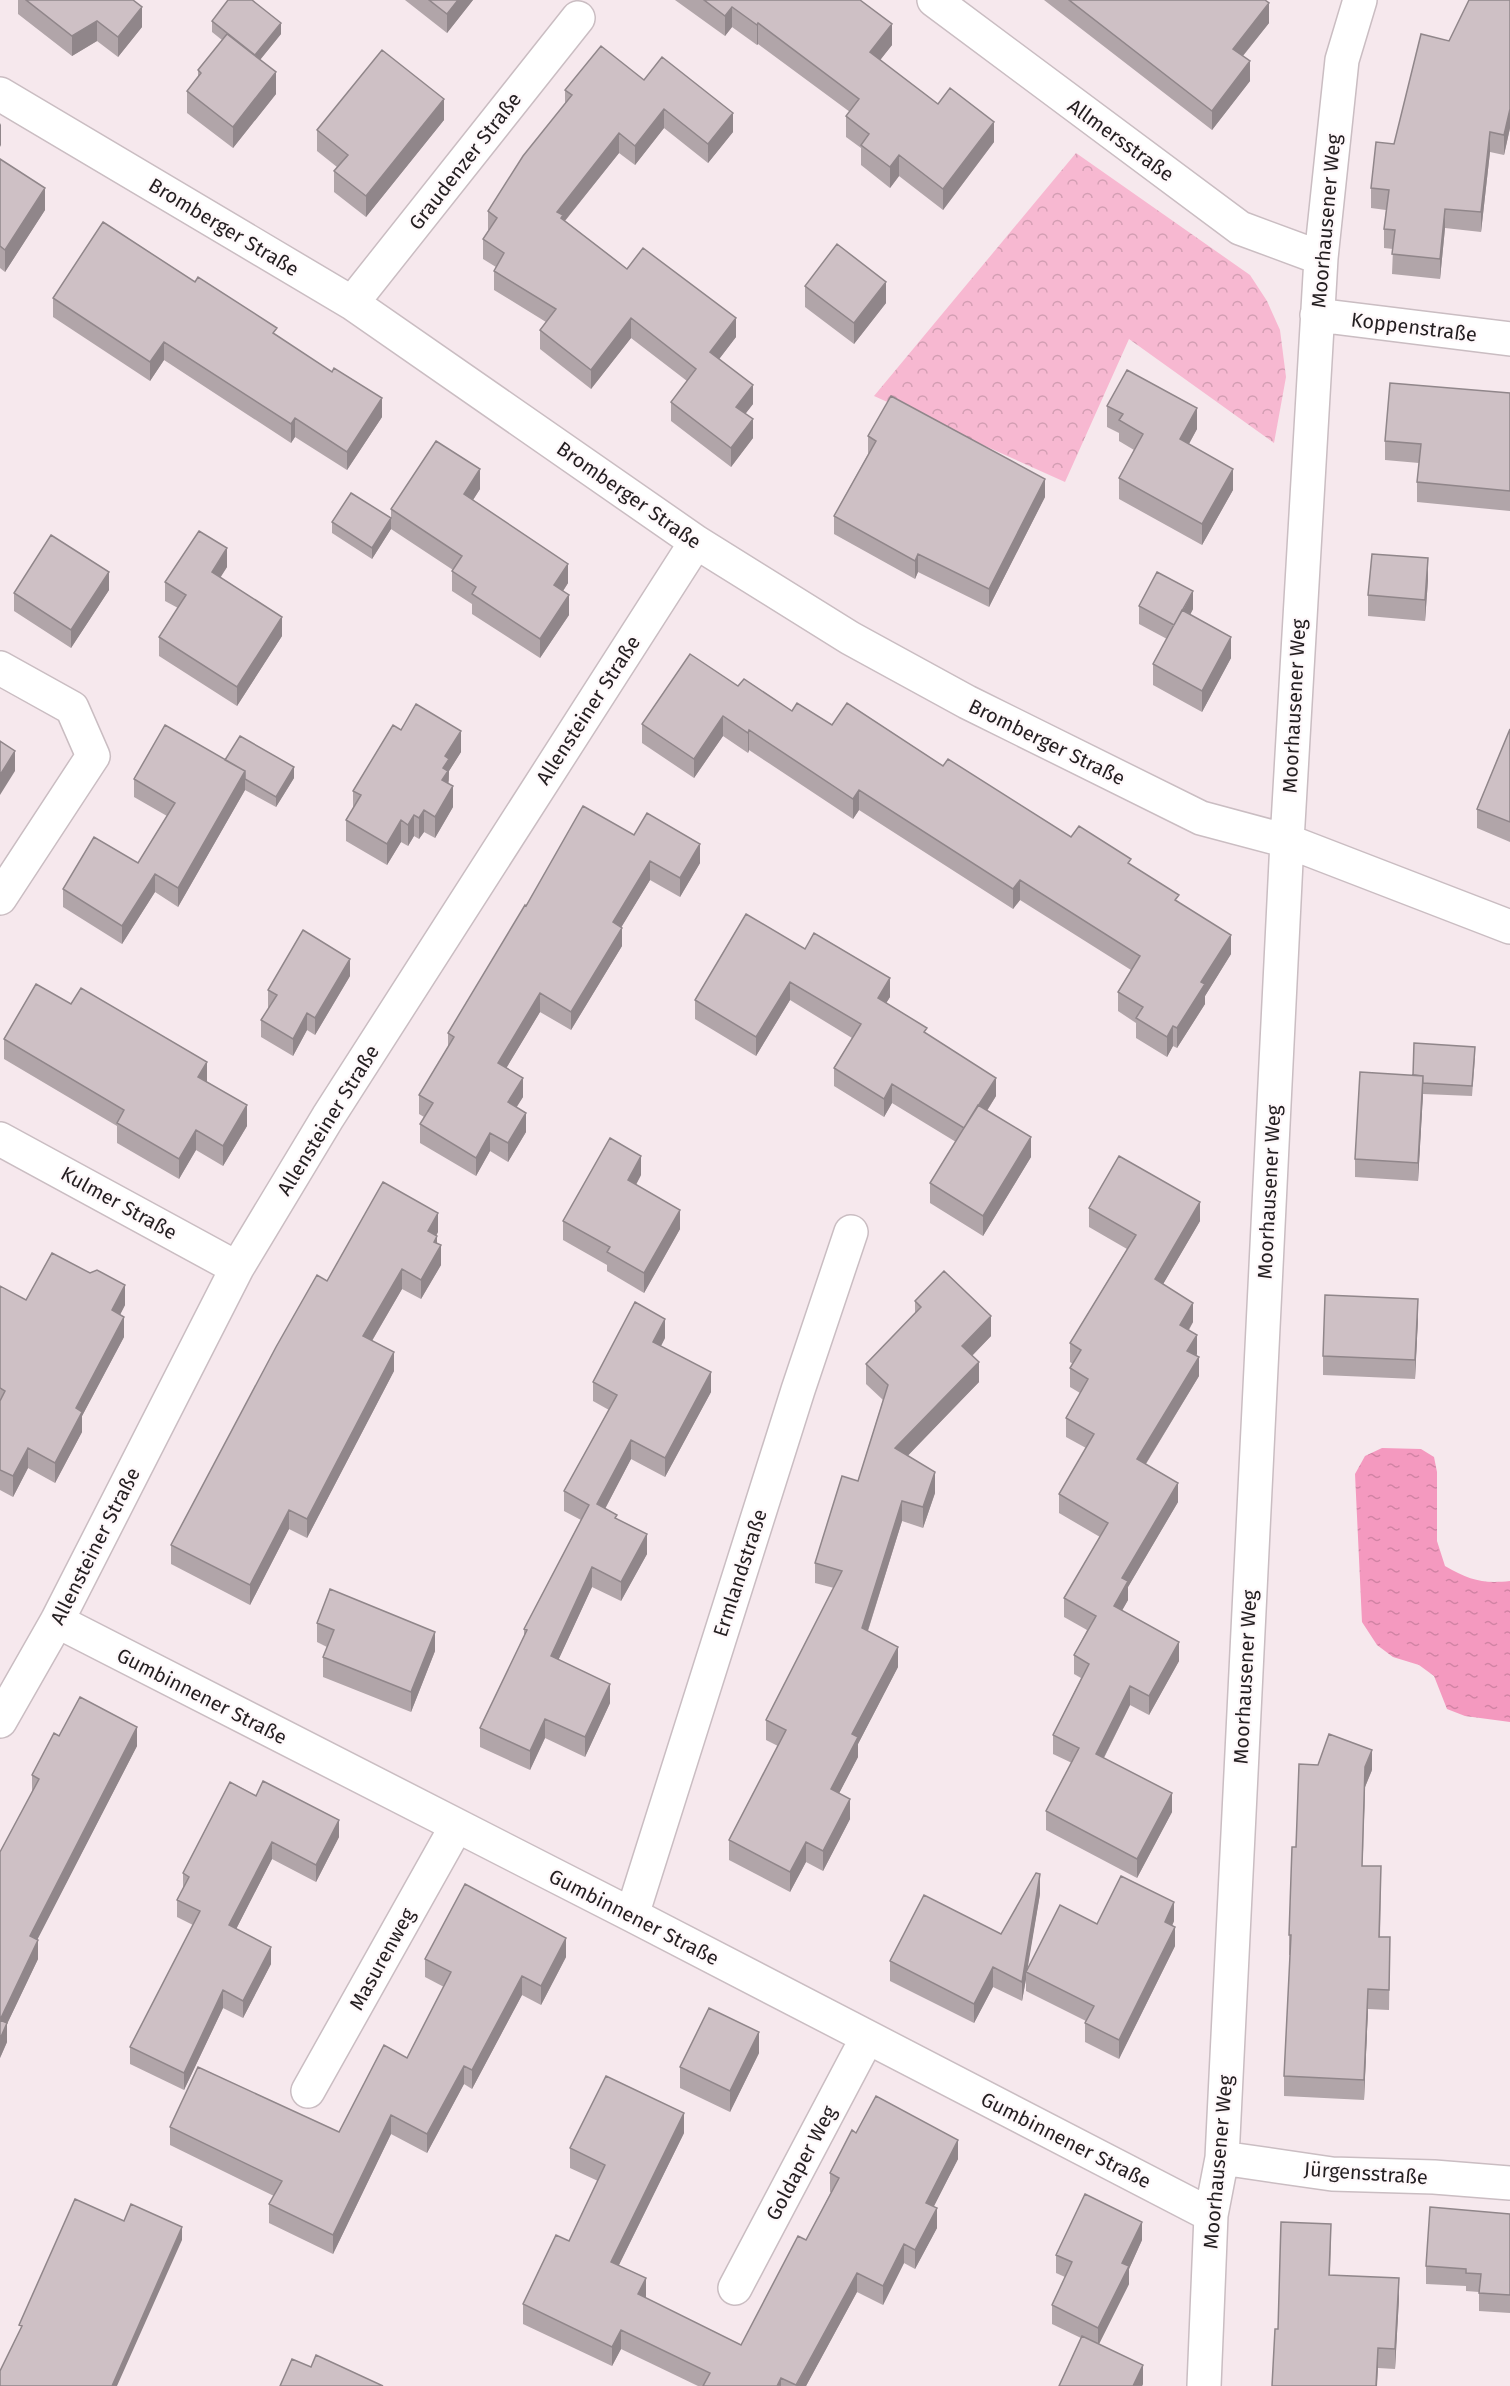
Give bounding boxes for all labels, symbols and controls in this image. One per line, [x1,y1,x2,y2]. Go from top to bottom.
street label: Graudenzer Straße [404,87,526,235]
street label: Allmersstraße [1063,94,1179,186]
street label: Moorhausener Weg [1306,133,1346,309]
street label: Bromberger Straße [144,173,304,281]
street label: Koppenstraße [1350,307,1478,347]
street label: Bromberger Straße [552,436,706,554]
street label: Moorhausener Weg [1277,618,1311,794]
street label: Allensteiner Straße [531,631,645,789]
street label: Bromberger Straße [965,694,1129,790]
street label: Allensteiner Straße [272,1040,384,1200]
street label: Moorhausener Weg [1252,1104,1286,1280]
street label: Kulmer Straße [57,1161,181,1245]
street label: Allensteiner Straße [45,1464,145,1628]
street label: Ermlandstraße [708,1506,772,1640]
street label: Moorhausener Weg [1228,1589,1262,1765]
street label: Gumbinnener Straße [113,1643,291,1749]
street label: Gumbinnener Straße [545,1864,723,1970]
street label: Masurenweg [344,1903,420,2014]
street label: Moorhausener Weg [1198,2074,1238,2250]
street label: Gumbinnener Straße [977,2087,1155,2193]
street label: Goldaper Weg [761,2101,842,2224]
street label: Jürgensstraße [1303,2157,1429,2189]

